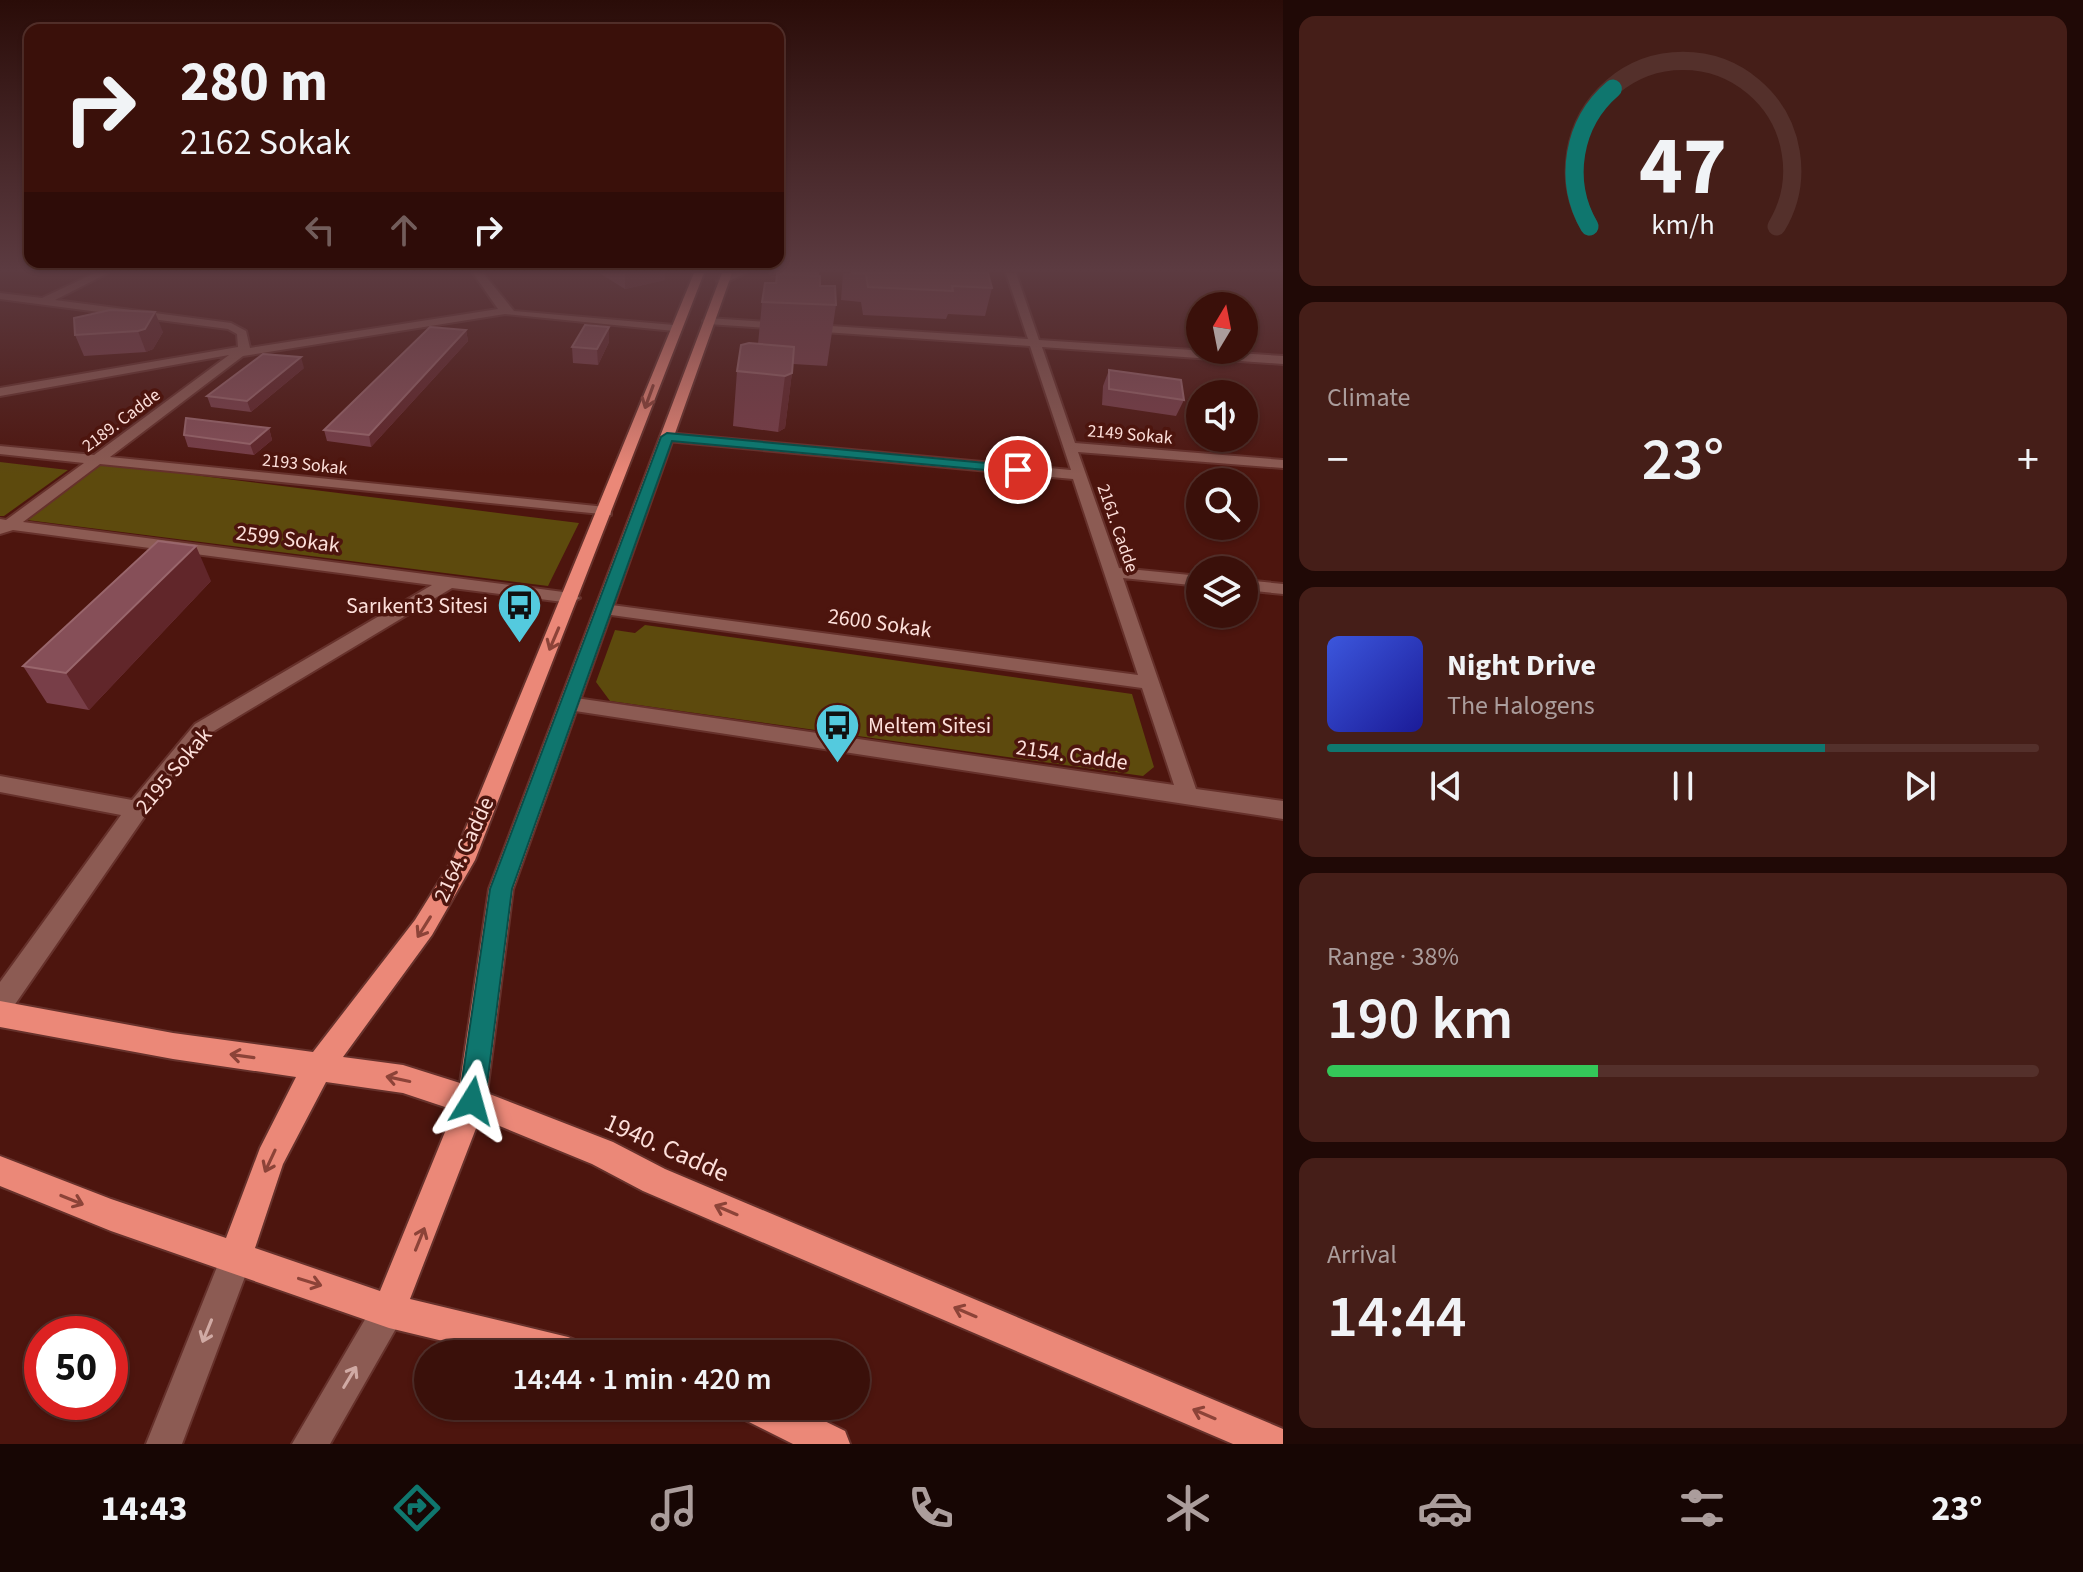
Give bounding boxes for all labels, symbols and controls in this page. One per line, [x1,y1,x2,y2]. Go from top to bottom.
text: 280 m [180,43,328,122]
icon: right [48,56,152,160]
text: 47 [1639,107,1727,225]
text: 2162 Sokak [180,117,351,168]
text: km/h [1651,205,1715,245]
icon: left [298,208,342,252]
icon: ahead [382,208,426,252]
icon: right [466,208,510,252]
north arrow [1186,292,1258,364]
map controls [1186,292,1258,628]
text: Climate [1327,379,1411,416]
button: sound [1186,380,1258,452]
street label: 2189. Cadde [77,383,166,458]
one-way arrow [641,384,655,409]
street label: 2149 Sokak [1086,418,1174,451]
text: 23° [1642,418,1724,503]
text: − [1327,429,1349,492]
text: + [2017,429,2039,492]
pin [984,436,1052,504]
street label: 2193 Sokak [261,448,349,481]
icon: arrive [996,448,1040,492]
button: search [1186,468,1258,540]
street label: 2161. Cadde [1091,481,1144,576]
street label: 2599 Sokak [234,517,342,561]
button: layers [1186,556,1258,628]
bus stop icon: Sarıkent3 Sitesi [495,581,543,644]
place label: Sarıkent3 Sitesi [346,590,488,622]
street label: 2600 Sokak [826,600,934,646]
one-way arrow [546,626,560,651]
text: Night Drive [1447,644,1596,687]
text: The Halogens [1447,687,1595,724]
bus stop icon: Meltem Sitesi [813,701,861,764]
place label: Meltem Sitesi [868,710,991,742]
street label: 2195 Sokak [128,720,220,821]
street label: 2154. Cadde [1014,731,1130,779]
icon: previous [1424,764,1468,808]
icon: pause [1661,764,1705,808]
icon: next [1898,764,1942,808]
street label: 2164. Cadde [426,792,502,907]
one-way arrow [416,915,433,937]
text: Range · 38% [1327,938,1459,975]
text: 190 km [1327,977,1513,1062]
one-way arrow [230,1048,255,1063]
position arrow [430,1059,514,1143]
one-way arrow [385,1071,411,1086]
street label: 1940. Cadde [598,1103,735,1191]
one-way arrow [262,1149,277,1173]
one-way arrow [59,1193,84,1208]
one-way arrow [714,1202,739,1217]
one-way arrow [413,1227,428,1252]
text: Arrival [1327,1236,1397,1273]
text: 14:44 [1327,1275,1467,1360]
one-way arrow [297,1276,322,1291]
one-way arrow [953,1303,978,1318]
speed limit sign: 50 [24,1316,128,1420]
one-way arrow [199,1318,213,1343]
text: 14:44 · 1 min · 420 m [512,1358,772,1401]
one-way arrow [342,1366,358,1389]
one-way arrow [1192,1405,1217,1420]
icon: directions [389,1480,445,1536]
icon: music [646,1480,702,1536]
icon: phone [903,1480,959,1536]
icon: climate [1160,1480,1216,1536]
icon: car [1417,1480,1473,1536]
icon: filters [1674,1480,1730,1536]
text: 14:43 [101,1483,187,1534]
text: 23° [1931,1483,1982,1534]

